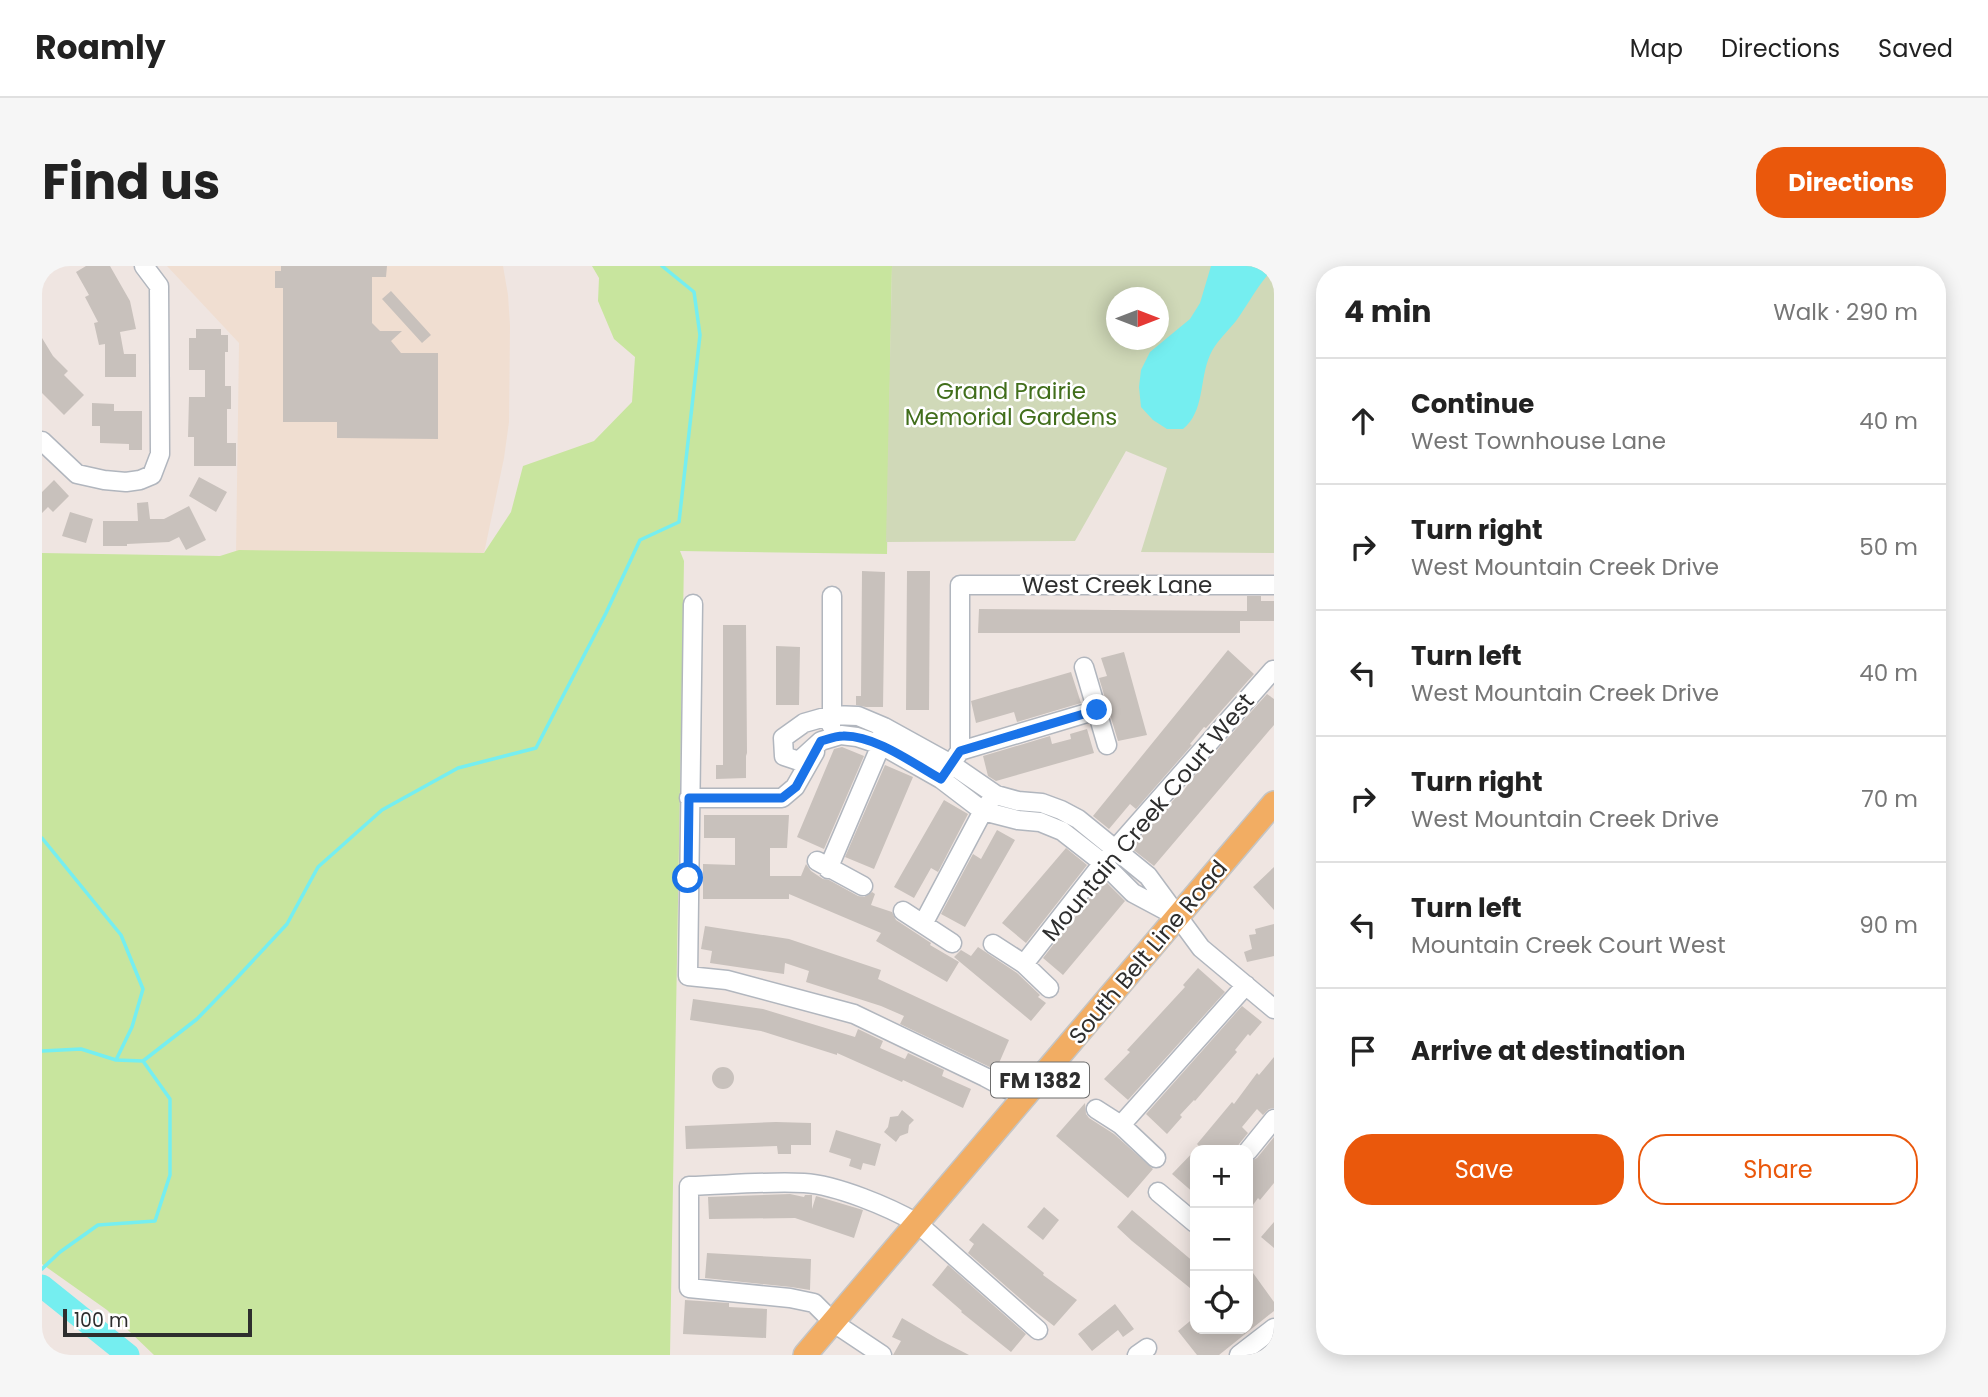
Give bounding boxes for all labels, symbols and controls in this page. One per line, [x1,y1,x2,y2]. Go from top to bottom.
text: Roamly [35,24,165,71]
text: Map [1630,32,1683,65]
text: Directions [1721,32,1840,65]
text: Saved [1878,32,1953,65]
button: Directions [1756,147,1946,218]
text: Find us [42,148,220,216]
north arrow [1106,287,1169,350]
text: 4 min [1344,290,1432,333]
text: Walk · 290 m [1773,296,1918,328]
park label: Grand Prairie Memorial Gardens [905,375,1117,433]
text: Continue [1411,386,1534,422]
icon: ahead [1344,402,1382,440]
text: 40 m [1859,405,1918,437]
text: West Townhouse Lane [1411,425,1666,457]
text: Turn right [1411,512,1543,548]
icon: right [1344,528,1382,566]
text: 50 m [1859,531,1918,563]
text: West Mountain Creek Drive [1411,551,1719,583]
street label: West Creek Lane [1022,569,1212,601]
text: Turn left [1411,638,1522,674]
icon: left [1344,654,1382,692]
text: 40 m [1859,657,1918,689]
text: West Mountain Creek Drive [1411,677,1719,709]
street label: Mountain Creek Court West [1035,686,1261,948]
route end [1081,694,1112,725]
text: Turn right [1411,764,1543,800]
icon: right [1344,780,1382,818]
text: 70 m [1861,783,1918,815]
text: West Mountain Creek Drive [1411,803,1719,835]
street label: South Belt Line Road [1061,853,1235,1051]
route start [672,862,703,893]
text: Turn left [1411,890,1522,926]
icon: left [1344,906,1382,944]
text: 90 m [1859,909,1918,941]
text: Mountain Creek Court West [1411,929,1726,961]
icon: arrive [1344,1032,1382,1070]
text: Arrive at destination [1411,1033,1686,1069]
road number: FM 1382 [991,1062,1089,1098]
button: Save [1344,1134,1624,1205]
button: Share [1638,1134,1918,1205]
map controls [1190,1145,1253,1334]
button: + [1190,1145,1253,1208]
button: − [1190,1208,1253,1271]
button: locate [1190,1271,1253,1334]
scale bar [63,1306,252,1338]
text: 100 m [74,1307,129,1334]

